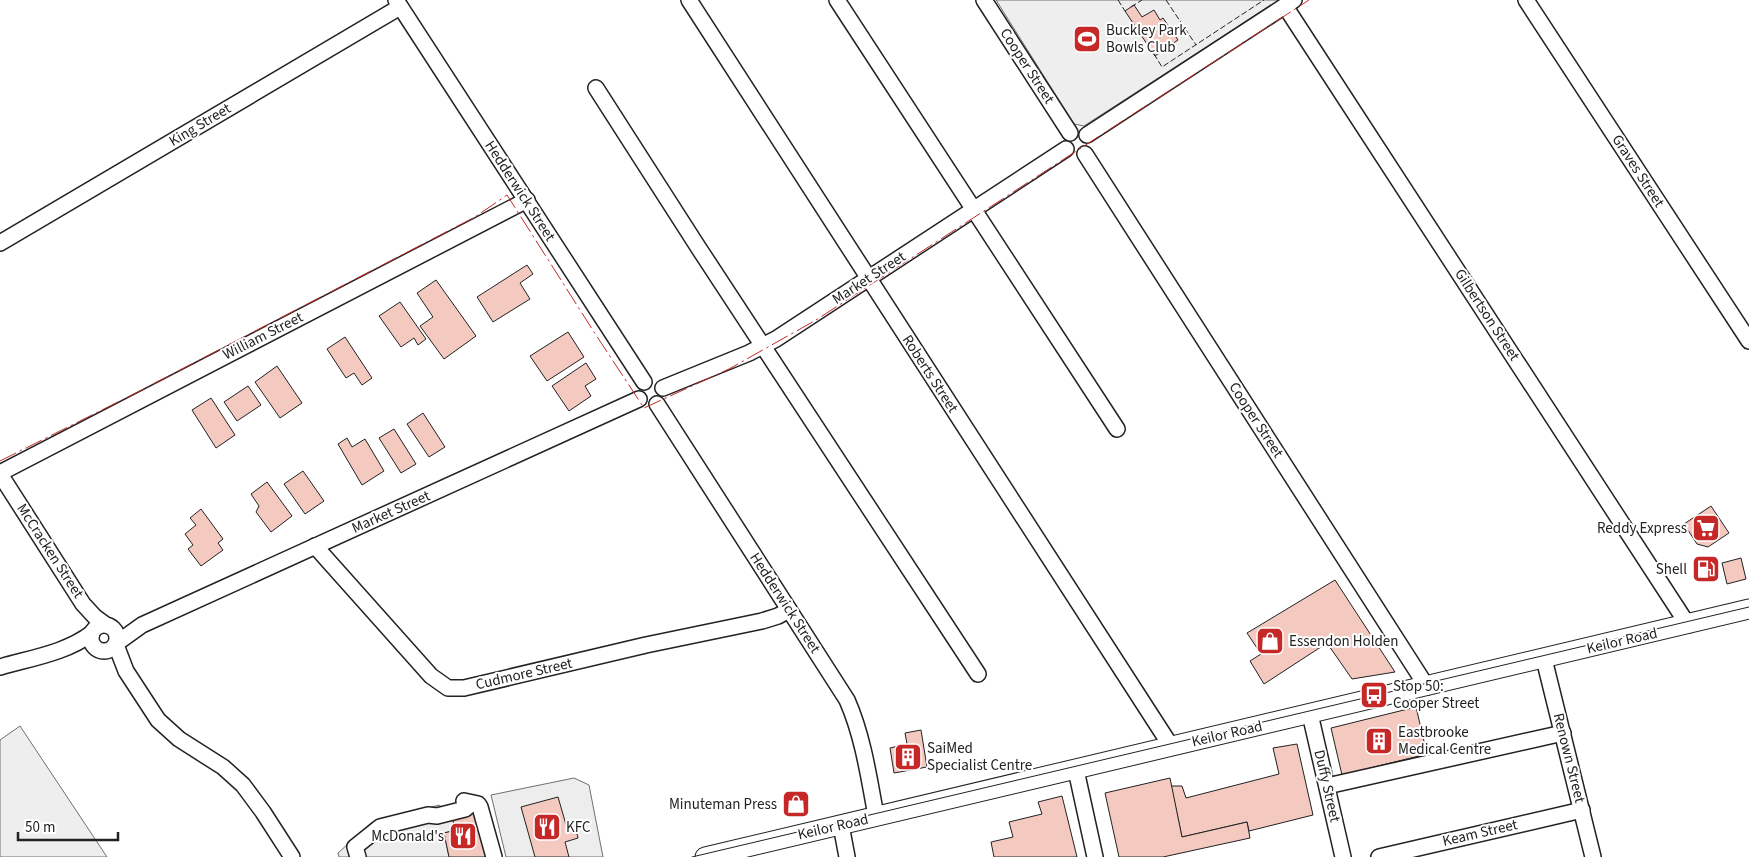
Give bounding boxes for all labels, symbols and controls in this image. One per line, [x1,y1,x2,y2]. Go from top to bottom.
place label: Buckley Park Bowls Club [1106,20,1187,58]
street label: Cooper Street [995,24,1059,108]
sports icon: Buckley Park Bowls Club [1072,24,1102,54]
street label: King Street [165,98,235,152]
street label: Graves Street [1607,131,1669,211]
street label: Hedderwick Street [480,137,560,245]
street label: Market Street [828,246,910,310]
street label: Gilbertson Street [1449,265,1525,365]
street label: William Street [219,307,307,365]
street label: Roberts Street [897,331,963,417]
street label: Cooper Street [1224,378,1288,462]
street label: Market Street [348,485,434,539]
street label: McCracken Street [12,500,88,602]
supermarket icon: Reddy Express [1691,513,1721,543]
place label: Reddy Express [1597,518,1687,539]
street label: Hedderwick Street [745,549,825,657]
fuel station icon: Shell [1691,554,1721,584]
place label: Shell [1656,559,1687,580]
street label: Keilor Road [1585,623,1659,659]
shop icon: Essendon Holden [1255,626,1285,656]
place label: Essendon Holden [1289,631,1399,652]
street label: Cudmore Street [474,653,574,695]
place label: Stop 50: Cooper Street [1393,676,1479,714]
bus stop icon: Stop 50: Cooper Street [1359,680,1389,710]
street label: Renown Street [1548,711,1590,805]
street label: Keilor Road [1190,716,1264,752]
place label: Eastbrooke Medical Centre [1398,722,1491,760]
building icon: Eastbrooke Medical Centre [1364,726,1394,756]
place label: SaiMed Specialist Centre [927,738,1032,776]
building icon: SaiMed Specialist Centre [893,742,923,772]
street label: Duffy Street [1308,748,1346,824]
shop icon: Minuteman Press [781,789,811,819]
place label: Minuteman Press [669,794,777,815]
street label: Keilor Road [796,809,870,845]
scale bar [18,810,118,842]
restaurant icon: KFC [532,812,562,842]
street label: Keam Street [1440,814,1520,852]
text: 50 m [25,817,55,838]
place label: KFC [566,817,591,838]
restaurant icon: McDonald's [448,821,478,851]
place label: McDonald's [371,826,444,847]

